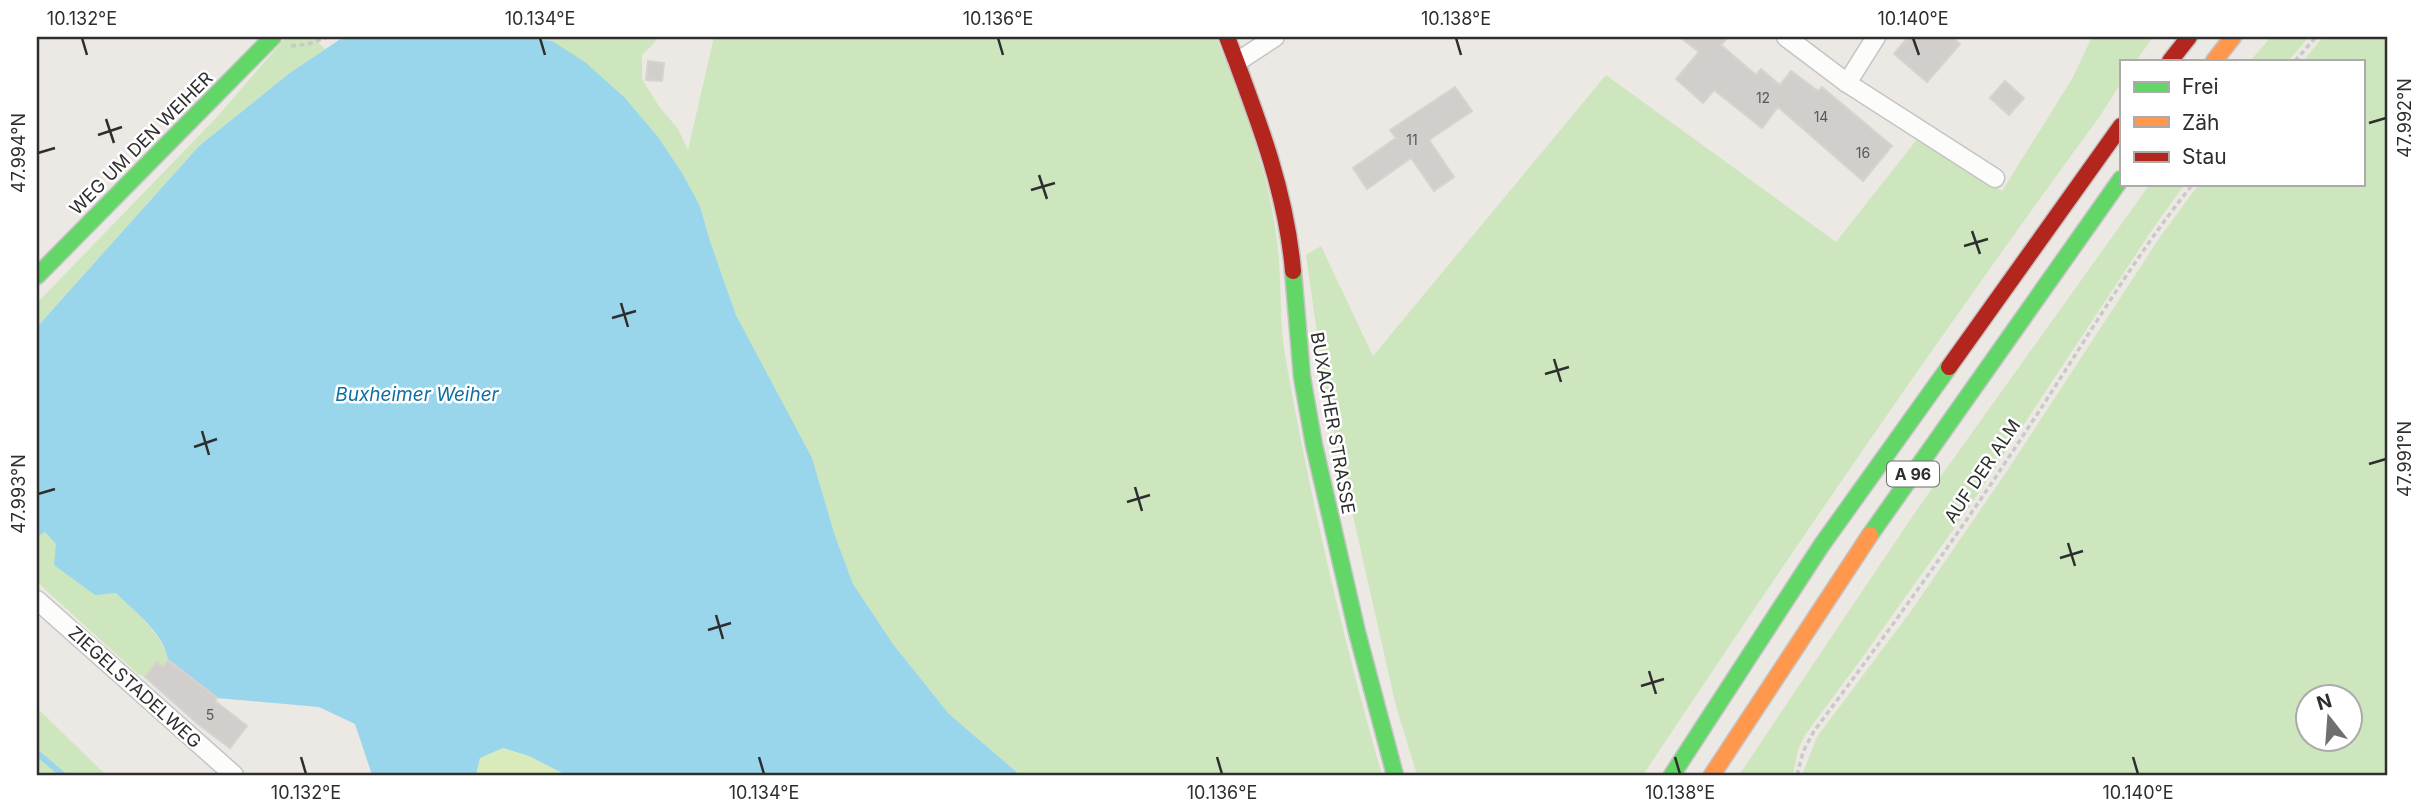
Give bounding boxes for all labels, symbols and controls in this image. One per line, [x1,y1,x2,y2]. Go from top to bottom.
text: 10.132°E [47,8,117,29]
text: 10.134°E [505,8,575,29]
text: 10.136°E [963,8,1033,29]
text: 10.138°E [1421,8,1491,29]
text: 10.140°E [1877,8,1949,29]
legend [2120,60,2364,186]
street label: WEG UM DEN WEIHER [65,67,217,219]
text: Frei [2182,74,2219,99]
text: 47.992°N [2394,78,2415,158]
house number: 12 [1756,89,1770,106]
house number: 14 [1814,108,1828,125]
text: Zäh [2182,110,2219,135]
text: 47.994°N [8,113,29,193]
house number: 11 [1406,131,1418,148]
house number: 16 [1856,144,1870,161]
text: Stau [2182,144,2227,169]
street label: BUXACHER STRASSE [1307,330,1359,516]
water label: Buxheimer Weiher [335,383,500,406]
street label: AUF DER ALM [1940,415,2024,527]
text: 47.991°N [2394,421,2415,497]
text: 47.993°N [8,454,29,534]
road number: A 96 [1887,461,1939,486]
street label: ZIEGELSTADELWEG [64,622,206,752]
north arrow [2294,682,2364,752]
text: N [2314,689,2334,715]
house number: 5 [206,706,214,723]
text: 10.132°E [271,782,341,803]
text: 10.134°E [729,782,799,803]
text: 10.136°E [1187,782,1257,803]
text: 10.138°E [1645,782,1715,803]
text: 10.140°E [2102,782,2174,803]

